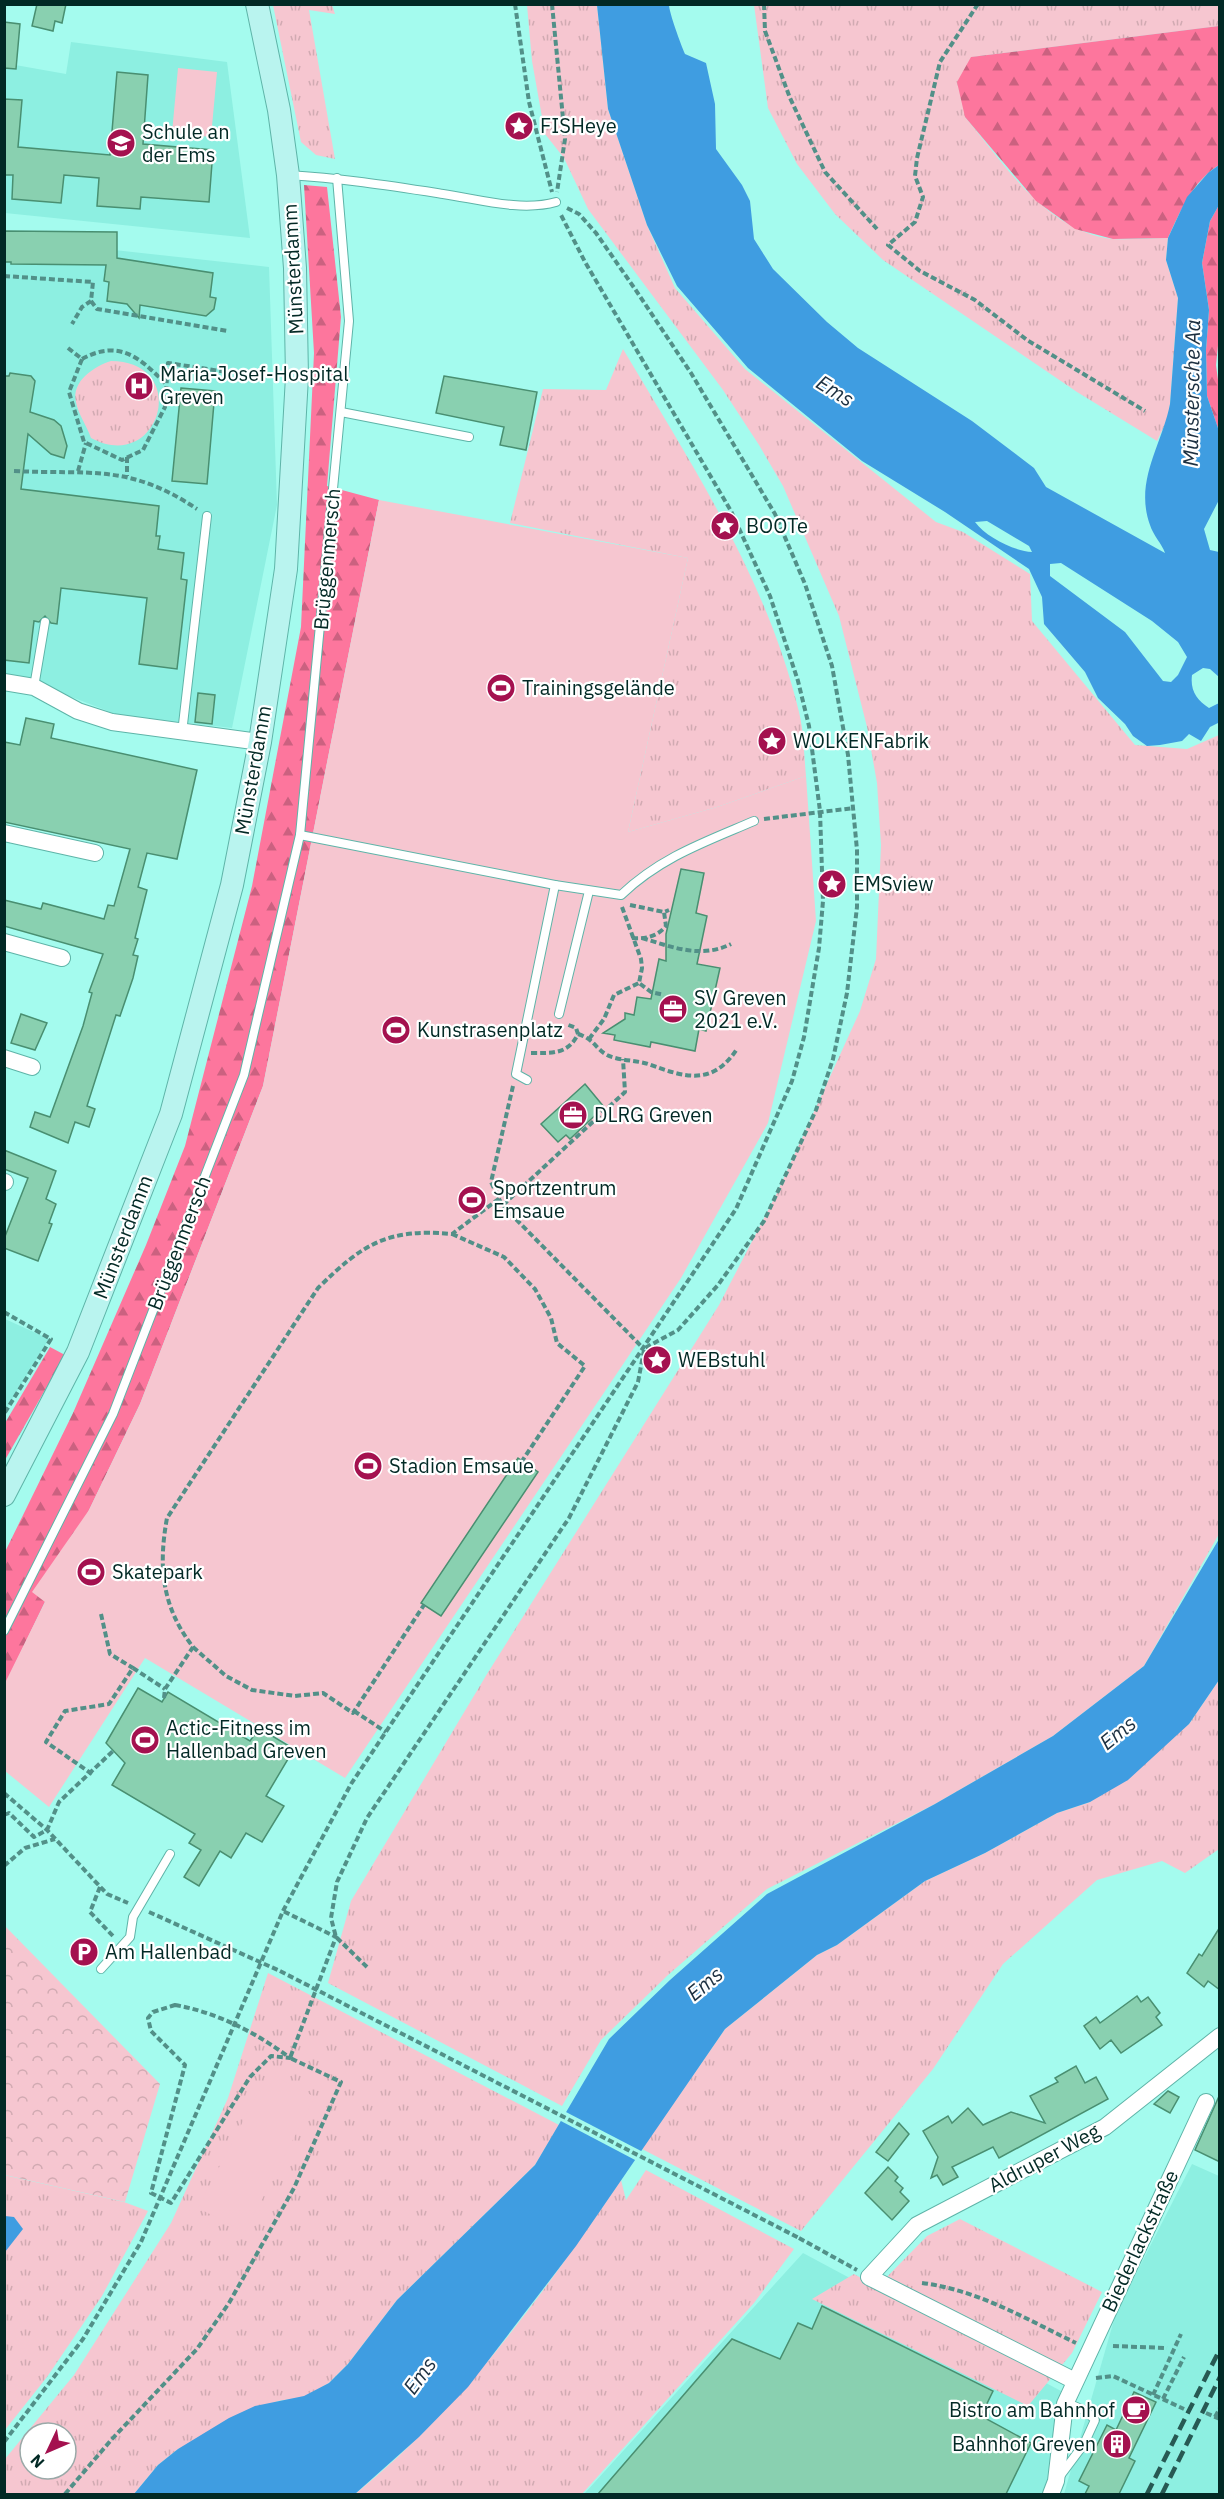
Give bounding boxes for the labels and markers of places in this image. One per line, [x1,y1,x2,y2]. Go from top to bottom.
place icon: FISHeye [503,110,535,142]
place label: FISHeye [540,112,617,139]
place label: Schule an der Ems [142,118,230,168]
school or university icon: Schule an der Ems [105,127,137,159]
place label: Maria-Josef-Hospital Greven [160,360,349,410]
hospital icon: Maria-Josef-Hospital Greven [123,370,155,402]
place icon: BOOTe [709,510,741,542]
place label: BOOTe [746,512,808,539]
sports icon: Trainingsgelände [485,672,517,704]
place label: Trainingsgelände [522,674,675,701]
place icon: WOLKENFabrik [756,725,788,757]
place label: WOLKENFabrik [793,727,929,754]
place icon: EMSview [816,868,848,900]
place label: EMSview [853,870,934,897]
place label: SV Greven 2021 e.V. [694,984,787,1034]
office icon: SV Greven 2021 e.V. [657,993,689,1025]
sports icon: Kunstrasenplatz [380,1014,412,1046]
place label: Kunstrasenplatz [417,1016,563,1043]
office icon: DLRG Greven [557,1099,589,1131]
place label: DLRG Greven [594,1101,713,1128]
place label: Sportzentrum Emsaue [493,1174,616,1224]
sports icon: Sportzentrum Emsaue [456,1184,488,1216]
place icon: WEBstuhl [641,1344,673,1376]
place label: WEBstuhl [678,1346,765,1373]
sports icon: Stadion Emsaue [352,1450,384,1482]
place label: Stadion Emsaue [389,1452,534,1479]
sports icon: Skatepark [75,1556,107,1588]
place label: Skatepark [112,1558,203,1585]
place label: Actic-Fitness im Hallenbad Greven [166,1714,327,1764]
sports icon: Actic-Fitness im Hallenbad Greven [129,1724,161,1756]
parking icon: Am Hallenbad [68,1936,100,1968]
place label: Am Hallenbad [105,1938,232,1965]
cafe icon: Bistro am Bahnhof [1120,2394,1152,2426]
place label: Bistro am Bahnhof [949,2396,1116,2423]
building icon: Bahnhof Greven [1101,2428,1133,2460]
place label: Bahnhof Greven [952,2430,1096,2457]

